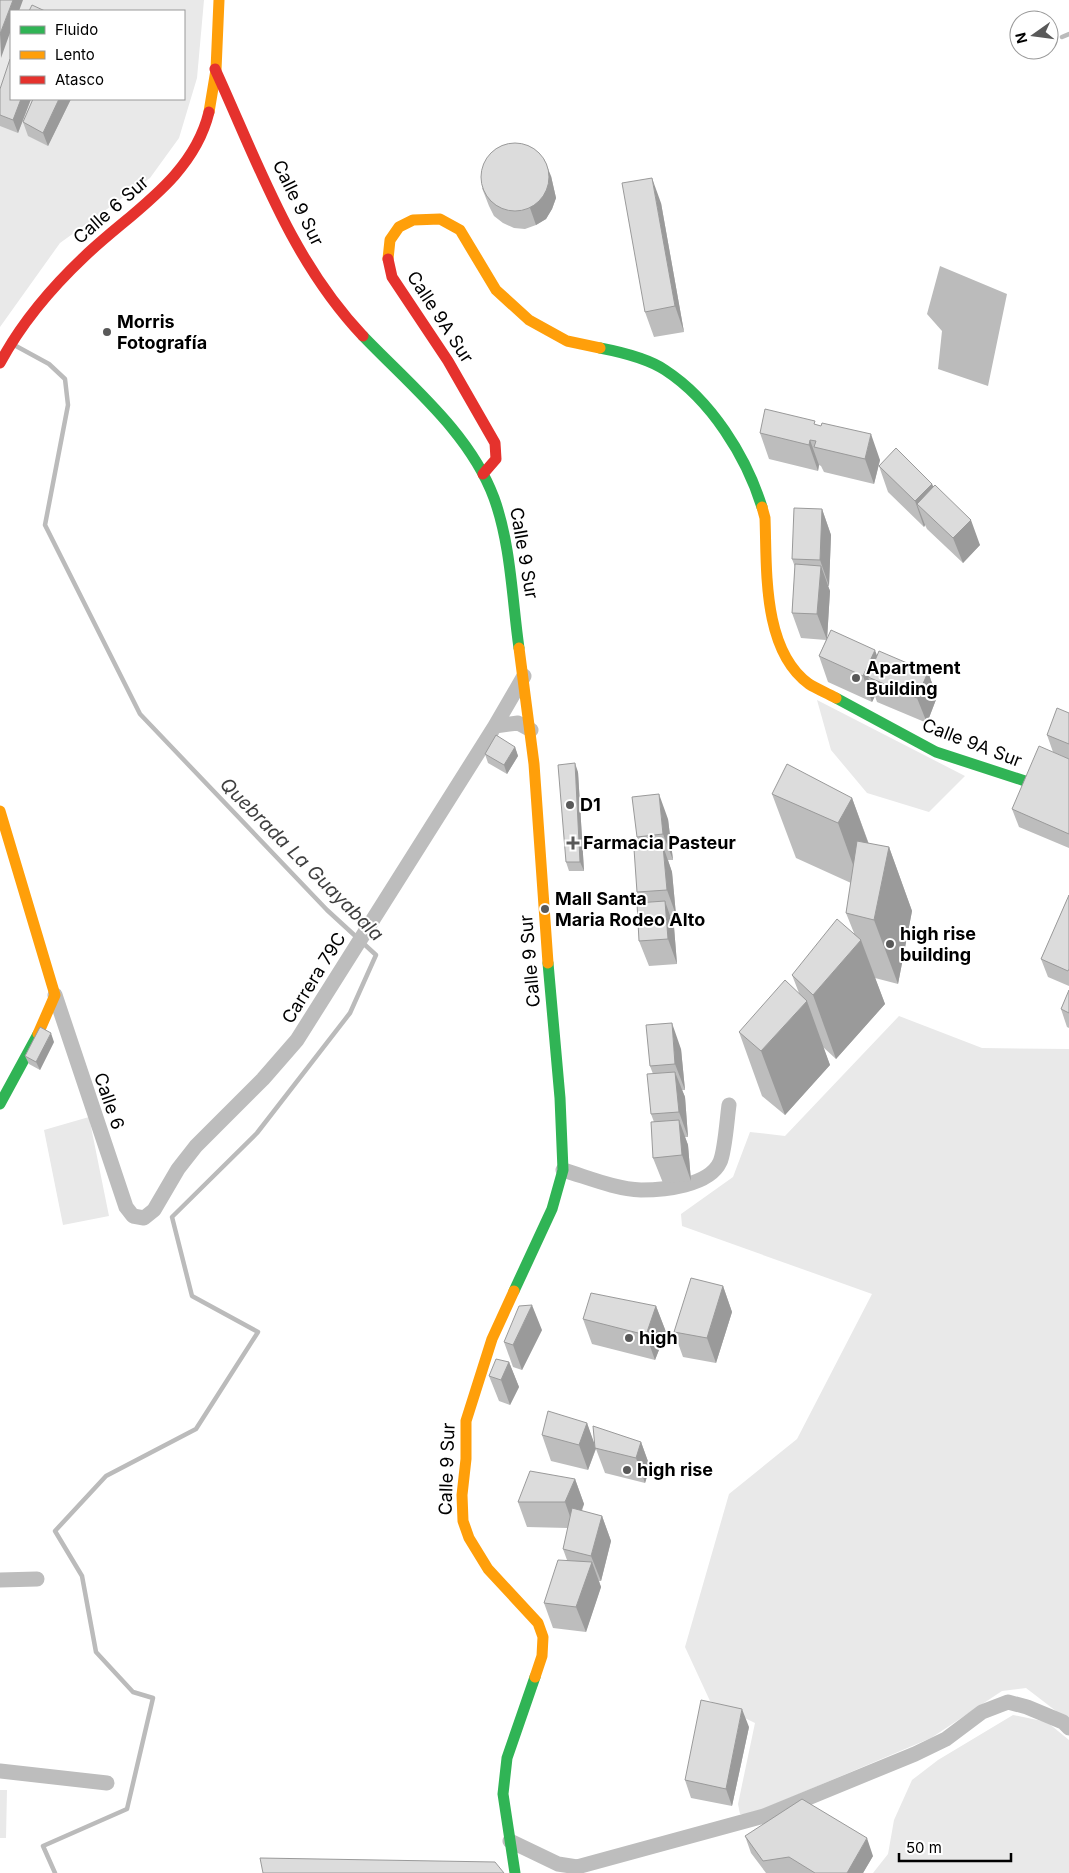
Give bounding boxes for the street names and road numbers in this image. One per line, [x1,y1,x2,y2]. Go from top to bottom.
street label: Calle 9 Sur [269,157,328,249]
street label: Calle 6 Sur [69,171,153,248]
street label: Calle 9A Sur [403,267,478,367]
street label: Calle 9 Sur [506,505,543,601]
street label: Calle 9A Sur [919,714,1025,771]
street label: Calle 9 Sur [515,914,544,1008]
street label: Carrera 79C [277,928,350,1027]
street label: Calle 6 [90,1070,129,1132]
street label: Calle 9 Sur [434,1422,459,1516]

